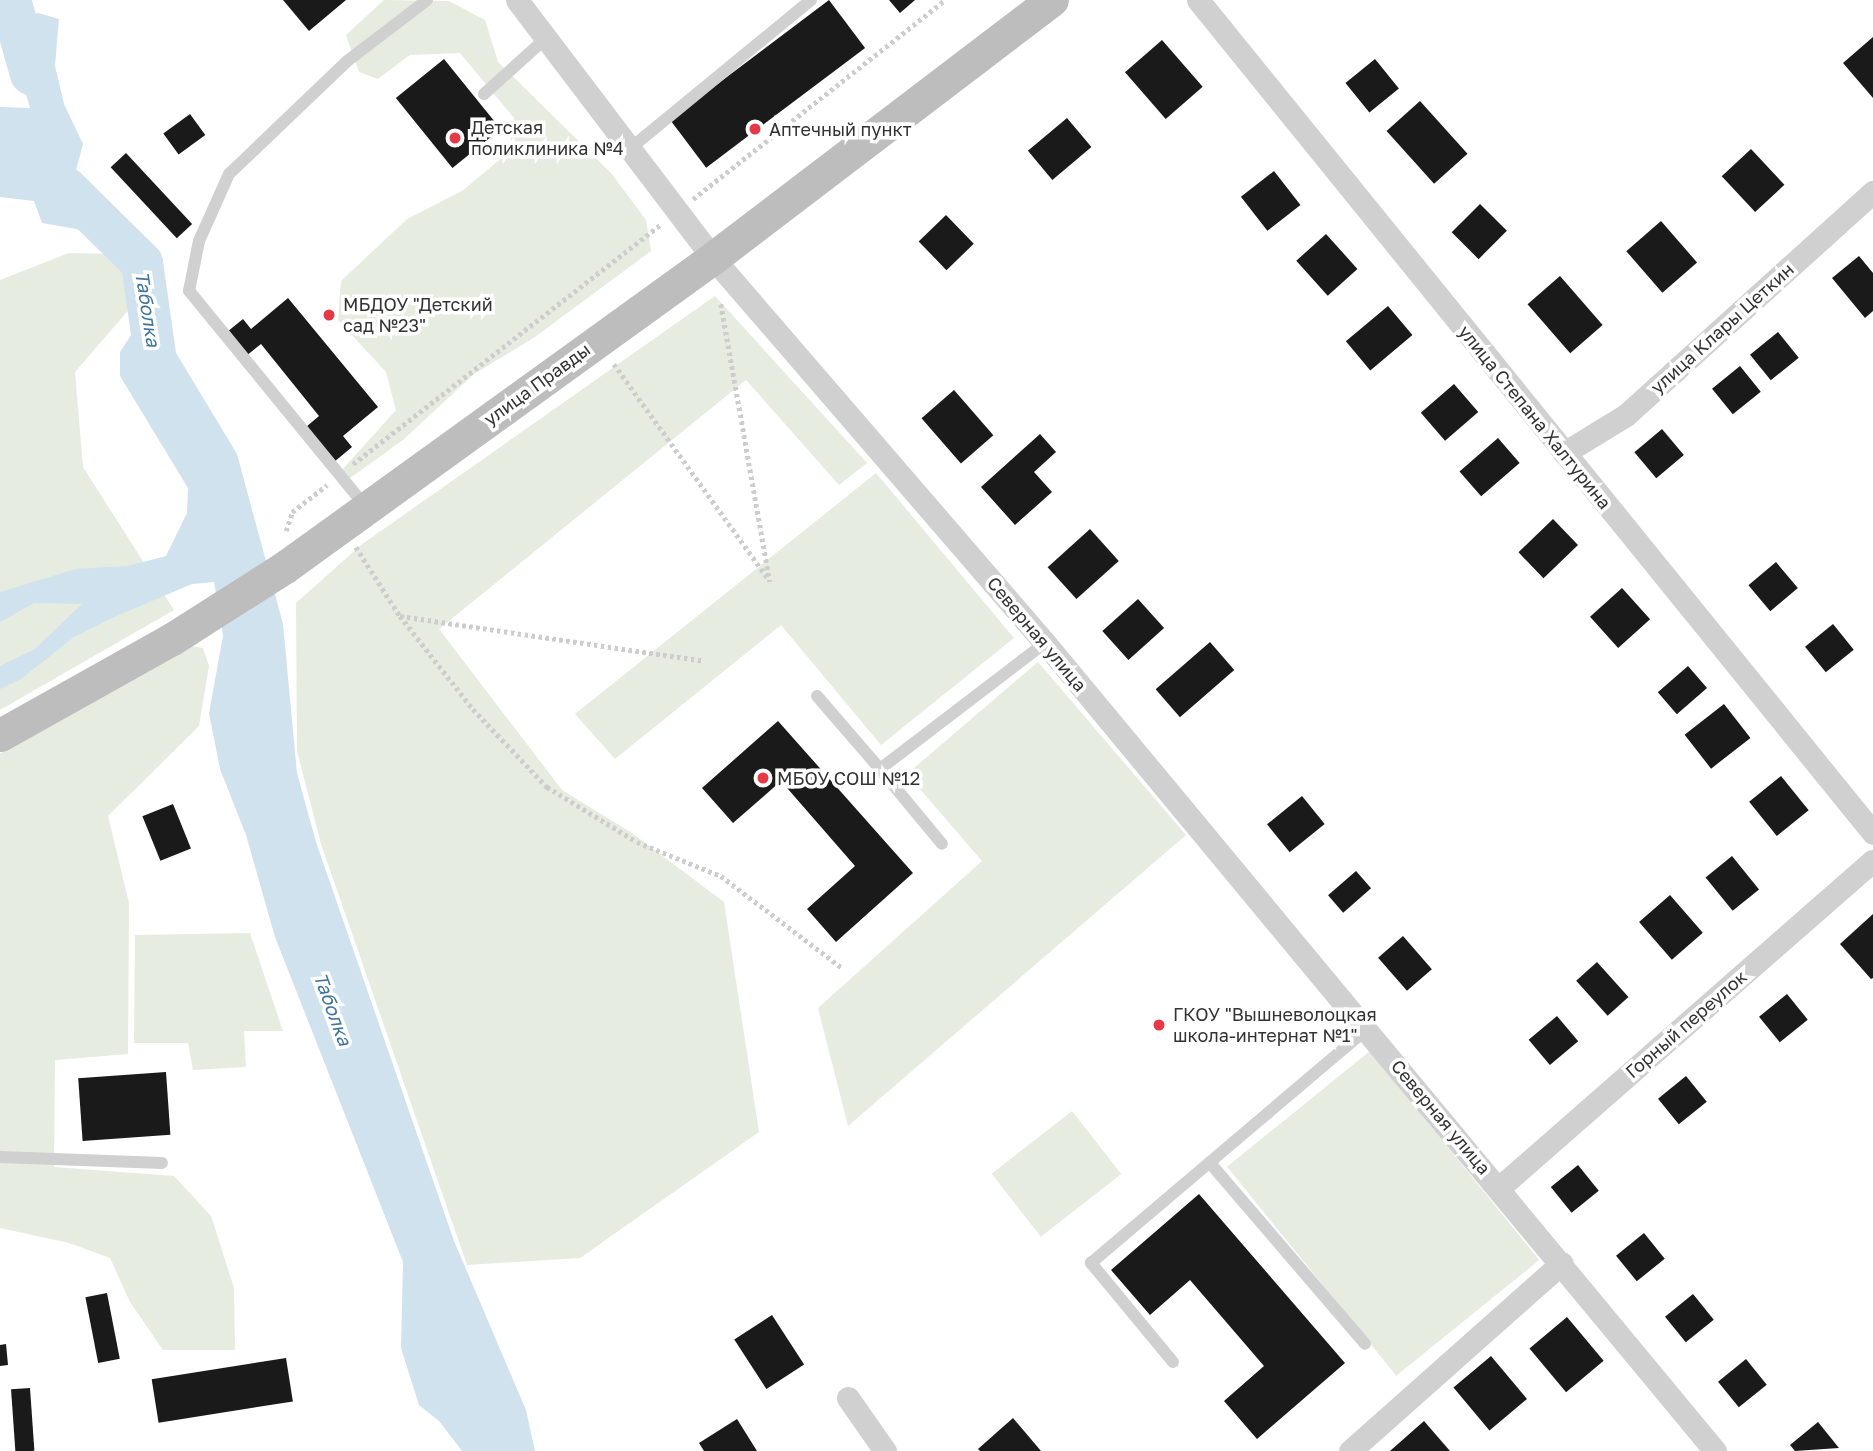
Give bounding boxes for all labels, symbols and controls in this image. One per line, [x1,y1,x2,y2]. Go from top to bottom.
place label: Детская поликлиника №4 [471,117,624,160]
place label: Аптечный пункт [769,118,912,140]
marker: Аптечный пункт [747,121,763,137]
marker: Детская поликлиника №4 [445,128,465,148]
street label: улица Клары Цеткин [1646,258,1798,398]
water label: Таболка [131,270,165,348]
place label: МБДОУ "Детский сад №23" [343,294,493,336]
marker: МБДОУ "Детский сад №23" [321,307,337,323]
street label: улица Степана Халтурина [1454,321,1616,513]
street label: улица Правды [480,338,594,430]
street label: Северная улица [983,572,1091,696]
place label: МБОУ СОШ №12 [777,767,920,789]
marker: МБОУ СОШ №12 [755,770,771,786]
street label: Горный переулок [1621,966,1751,1082]
water label: Таболка [309,969,357,1049]
place label: ГКОУ "Вышневолоцкая школа-интернат №1" [1173,1004,1377,1046]
marker: ГКОУ "Вышневолоцкая школа-интернат №1" [1151,1017,1167,1033]
street label: Северная улица [1387,1055,1495,1179]

